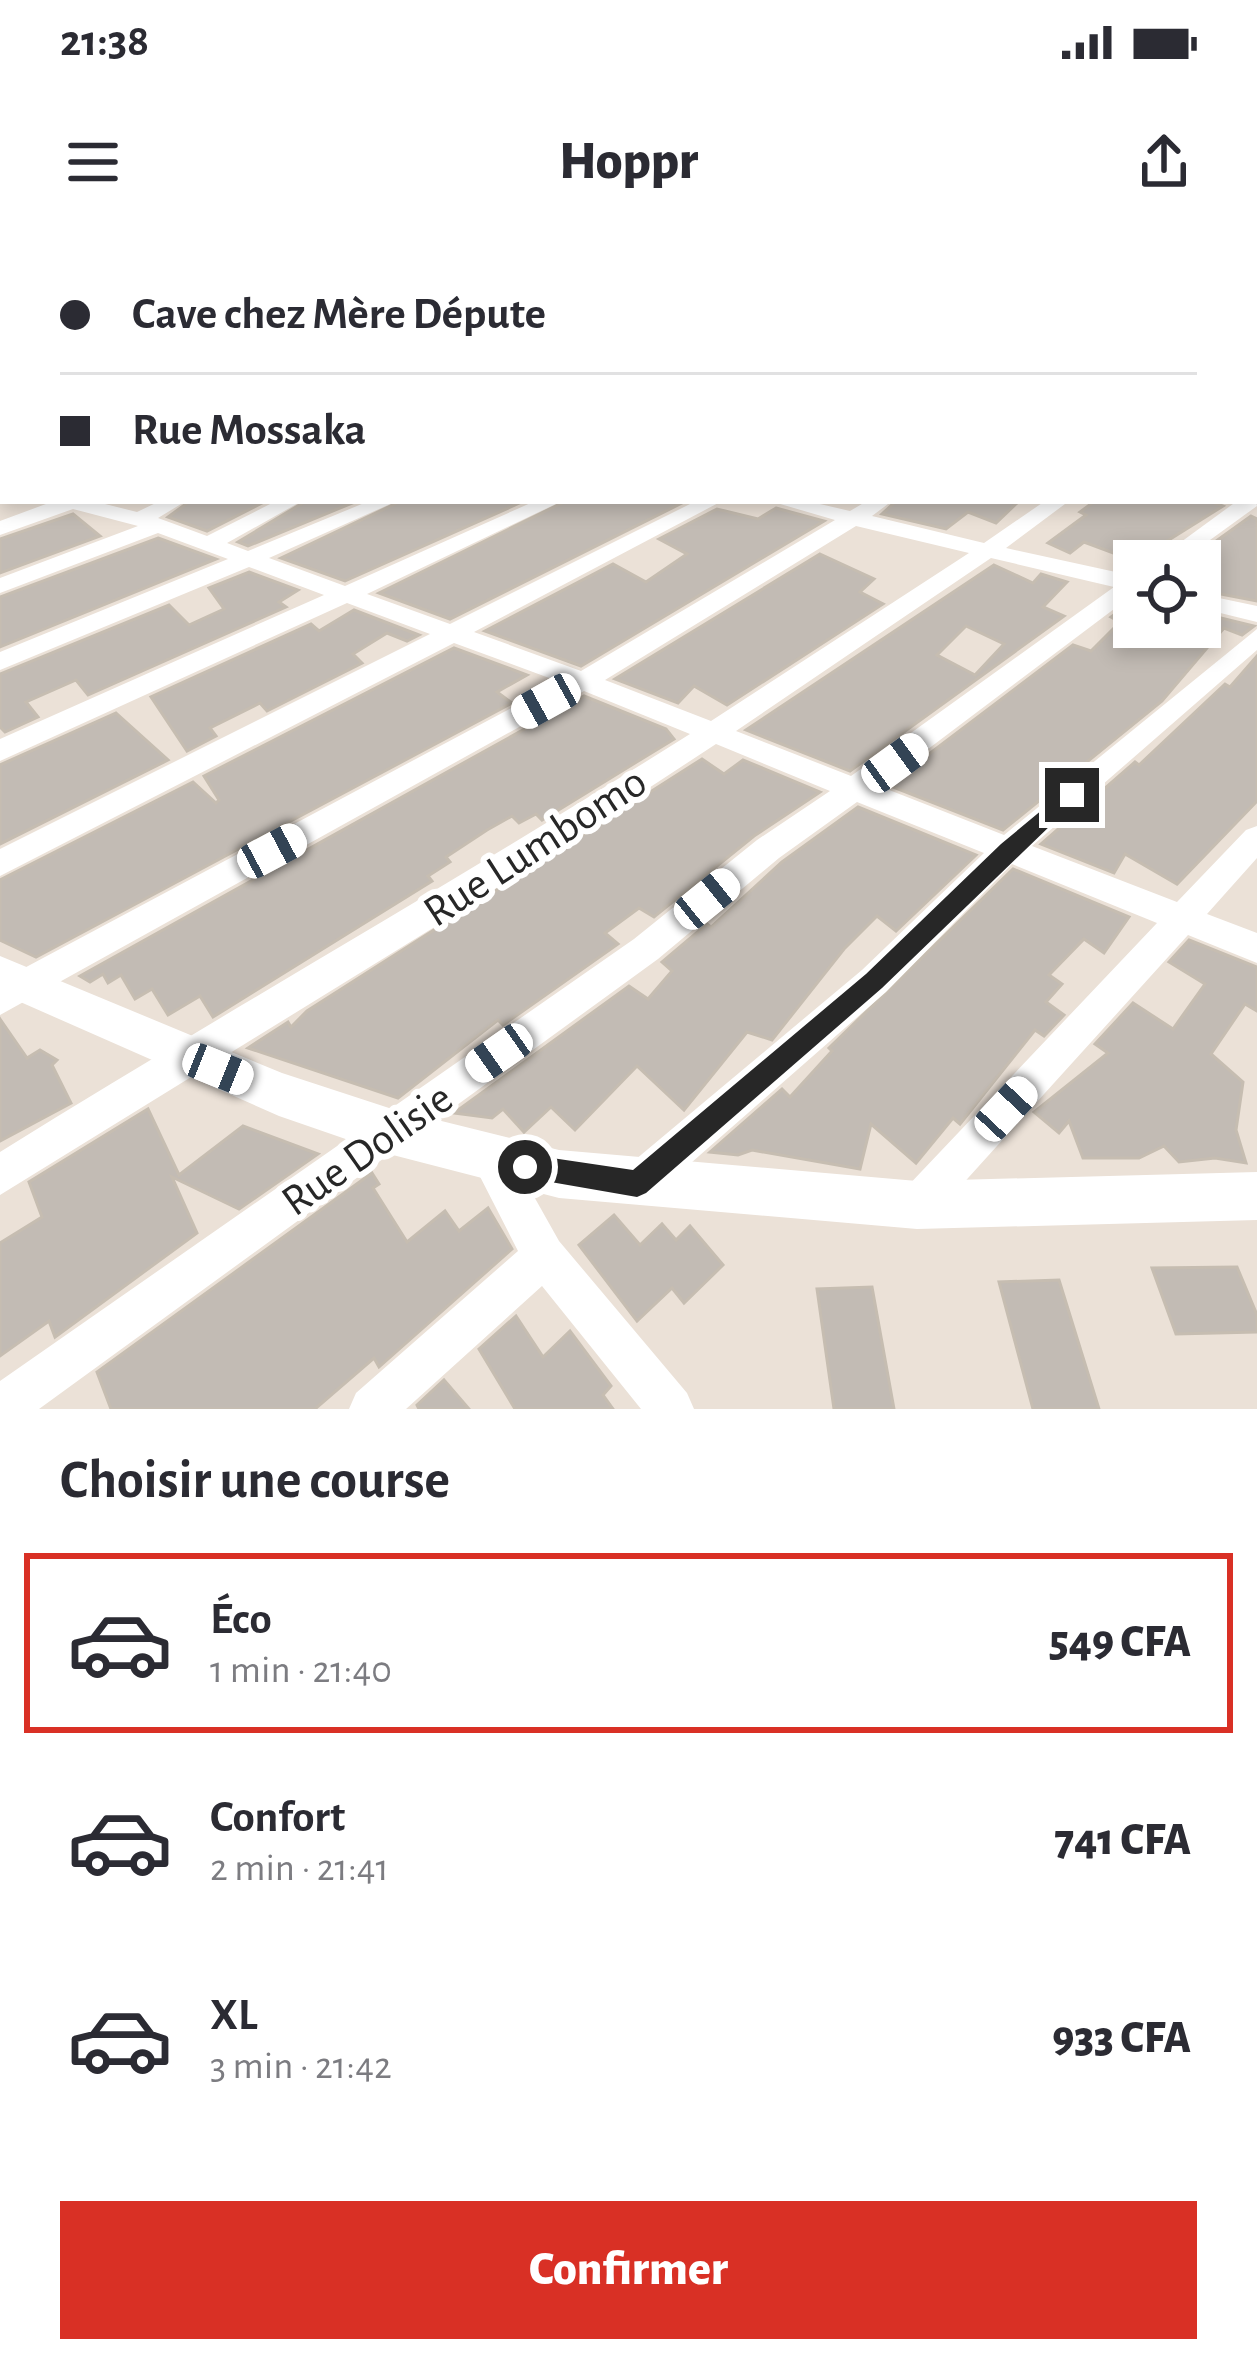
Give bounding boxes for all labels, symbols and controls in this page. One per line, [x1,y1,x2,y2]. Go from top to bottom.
text: 21:38 [60,19,149,64]
icon: menu [60,129,126,195]
icon: share [1131,129,1197,195]
text: Hoppr [559,135,698,189]
text: Cave chez Mère Députe [132,292,546,337]
text: Rue Mossaka [132,408,366,453]
map controls [1113,540,1221,648]
button: locate [1113,540,1221,648]
car [506,668,586,734]
car [855,727,935,799]
street label: Rue Lumbomo [416,759,655,935]
route end [1045,768,1099,822]
car [232,818,312,884]
car [668,862,746,936]
car [459,1018,539,1088]
car [178,1039,258,1099]
car [968,1070,1044,1148]
street label: Rue Dolisie [274,1075,461,1225]
route start [498,1140,552,1194]
text: Choisir une course [60,1454,450,1508]
icon: car [66,1589,174,1697]
text: Éco [210,1597,272,1642]
text: 549 CFA [1049,1620,1191,1665]
text: 1 min · 21:40 [210,1651,392,1690]
icon: car [66,1787,174,1895]
text: Confort [210,1795,345,1840]
text: 741 CFA [1054,1818,1191,1863]
text: 2 min · 21:41 [210,1849,389,1888]
icon: car [66,1985,174,2093]
text: XL [210,1993,258,2038]
text: 933 CFA [1052,2016,1191,2061]
text: 3 min · 21:42 [210,2047,392,2086]
button: Confirmer [60,2201,1197,2339]

